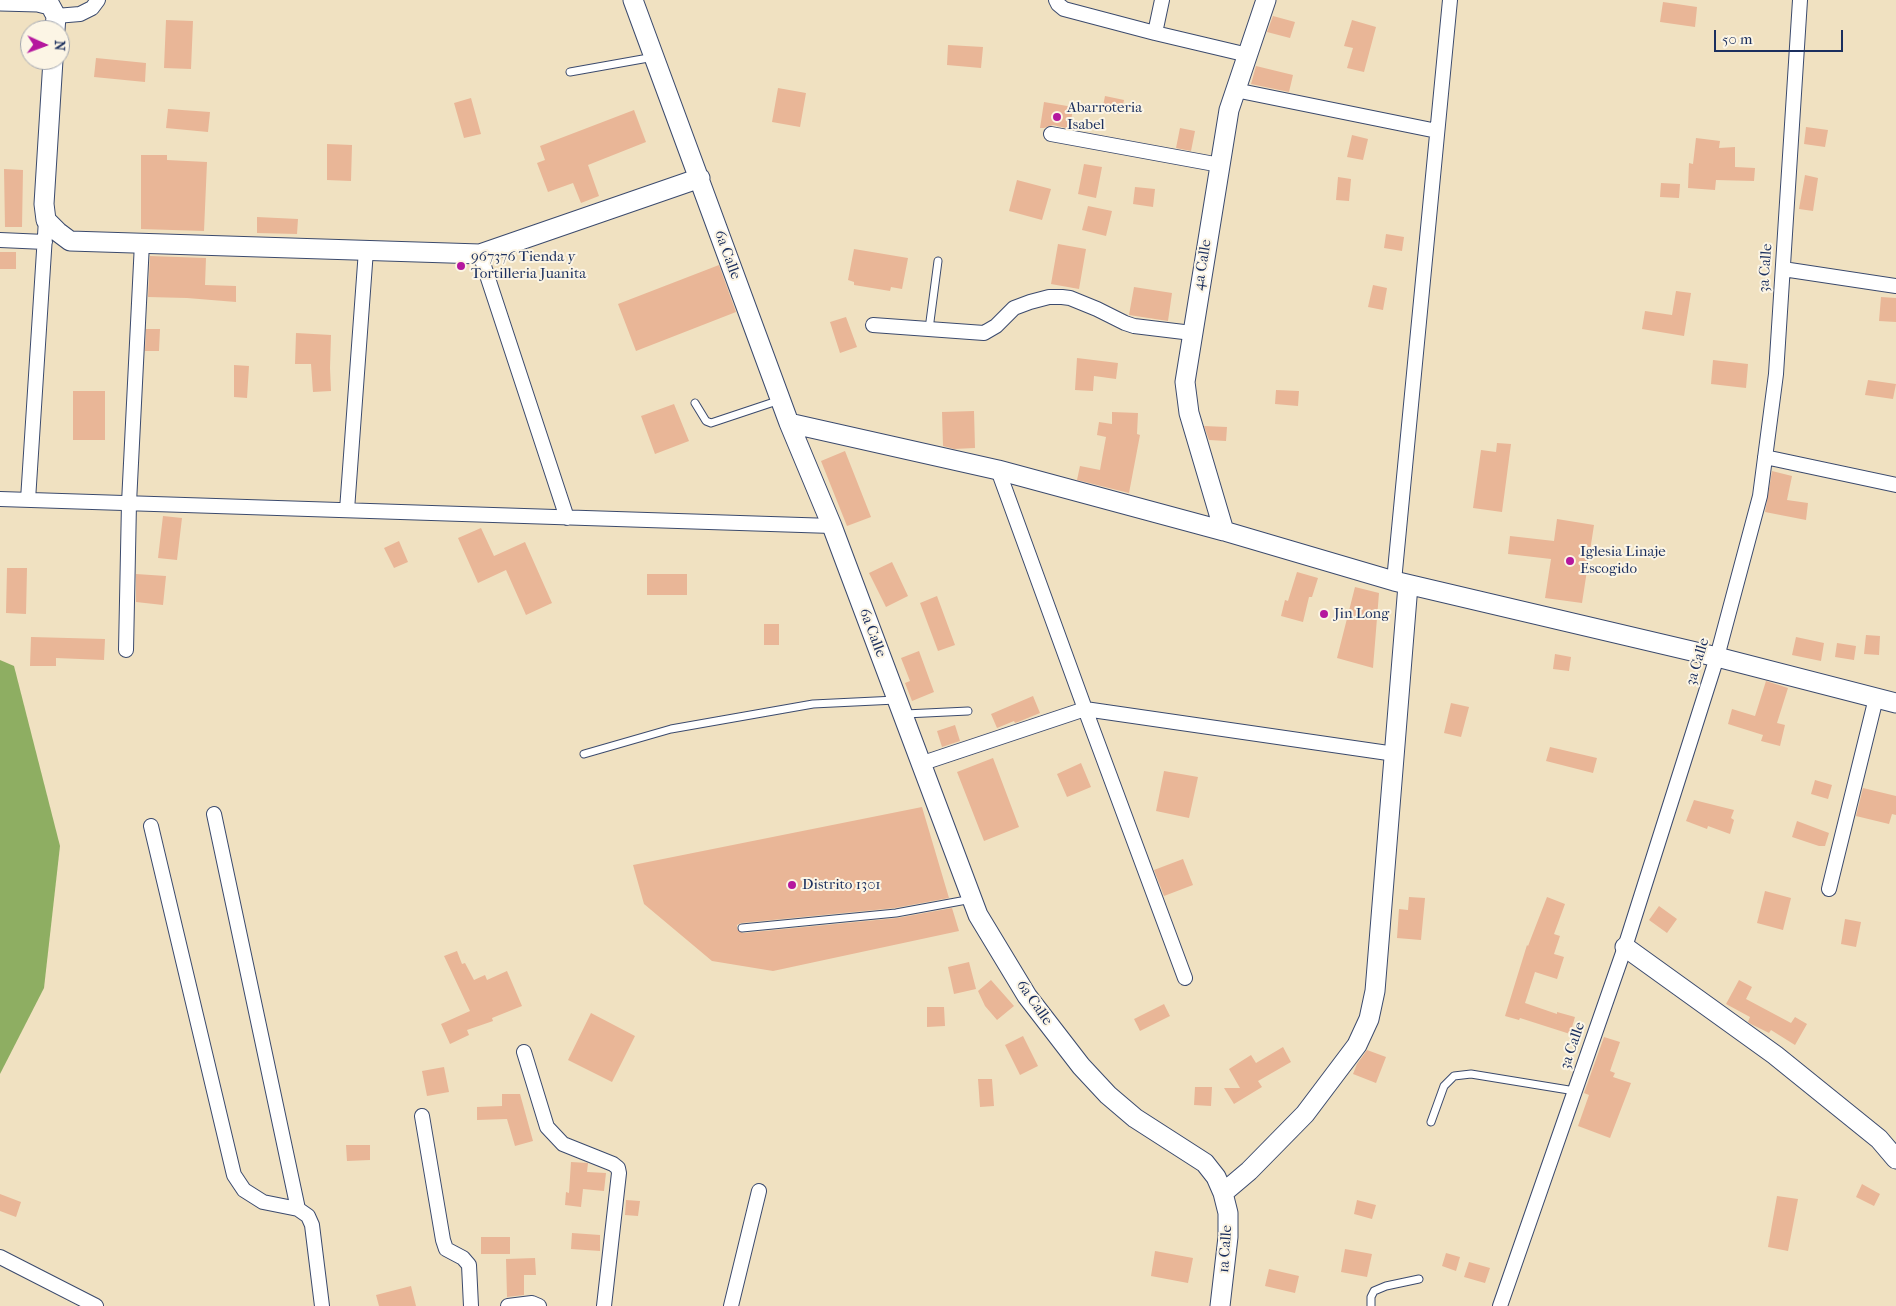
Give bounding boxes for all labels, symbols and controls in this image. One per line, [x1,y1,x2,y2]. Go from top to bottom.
north arrow [20,20,70,70]
scale bar [1716,20,1845,52]
text: 50 m [1722,30,1752,48]
text: N [51,40,68,51]
place label: Abarroteria Isabel [1067,99,1142,134]
marker: Abarroteria Isabel [1051,111,1063,123]
street label: 6a Calle [710,228,744,282]
street label: 4a Calle [1190,238,1216,292]
street label: 3a Calle [1755,243,1777,293]
place label: 967376 Tienda y Tortilleria Juanita [471,248,586,283]
marker: 967376 Tienda y Tortilleria Juanita [455,260,467,272]
place label: Iglesia Linaje Escogido [1580,543,1666,578]
marker: Iglesia Linaje Escogido [1564,555,1576,567]
place label: Jin Long [1334,605,1389,623]
street label: 6a Calle [854,606,890,660]
marker: Jin Long [1318,608,1330,620]
street label: 3a Calle [1682,636,1714,688]
place label: Distrito 1301 [802,876,881,894]
marker: Distrito 1301 [786,879,798,891]
street label: 6a Calle [1012,977,1056,1029]
street label: 3a Calle [1557,1020,1589,1072]
street label: 1a Calle [1215,1224,1237,1274]

